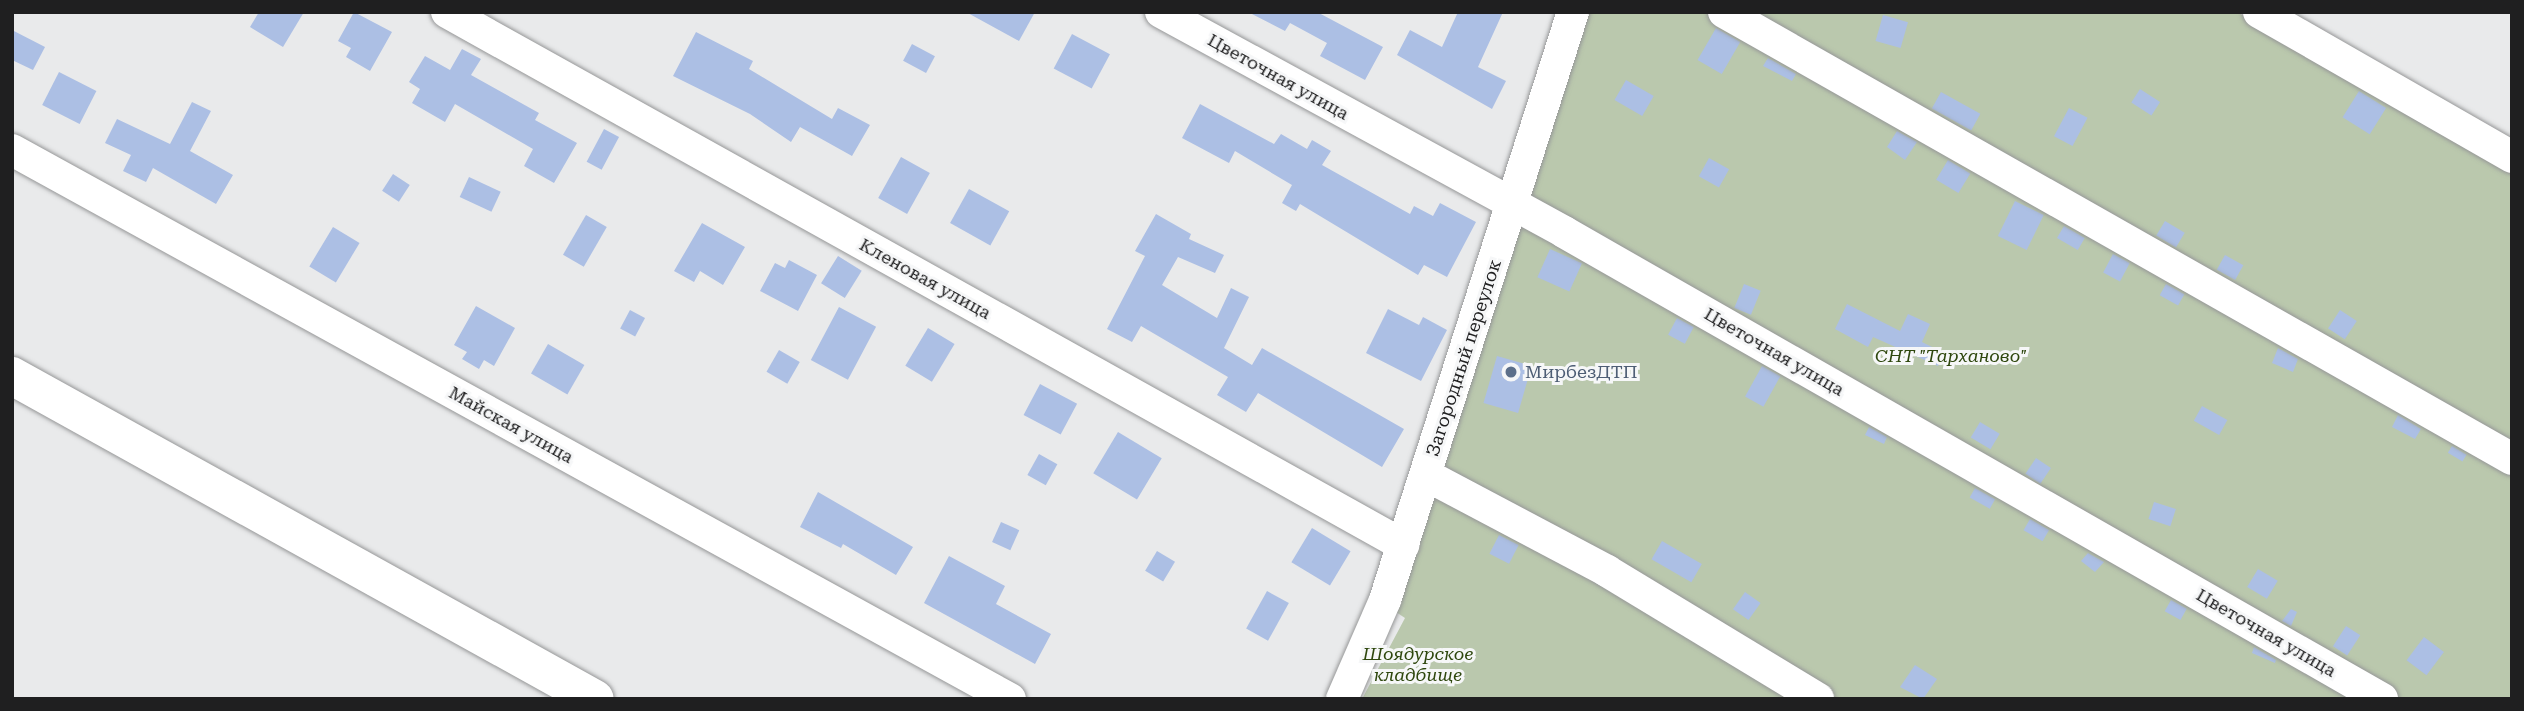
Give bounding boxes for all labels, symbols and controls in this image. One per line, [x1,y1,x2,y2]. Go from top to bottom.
street label: Цветочная улица [1204,29,1352,125]
street label: Кленовая улица [856,234,994,324]
street label: Загородный переулок [1422,257,1506,459]
street label: Цветочная улица [1700,303,1848,401]
park label: СНТ "Тарханово" [1875,345,2027,367]
place label: МирбезДТП [1525,361,1638,383]
marker: МирбезДТП [1503,364,1519,380]
street label: Майская улица [445,382,577,468]
street label: Цветочная улица [2192,584,2340,682]
park label: Шоядурское кладбище [1363,644,1473,686]

